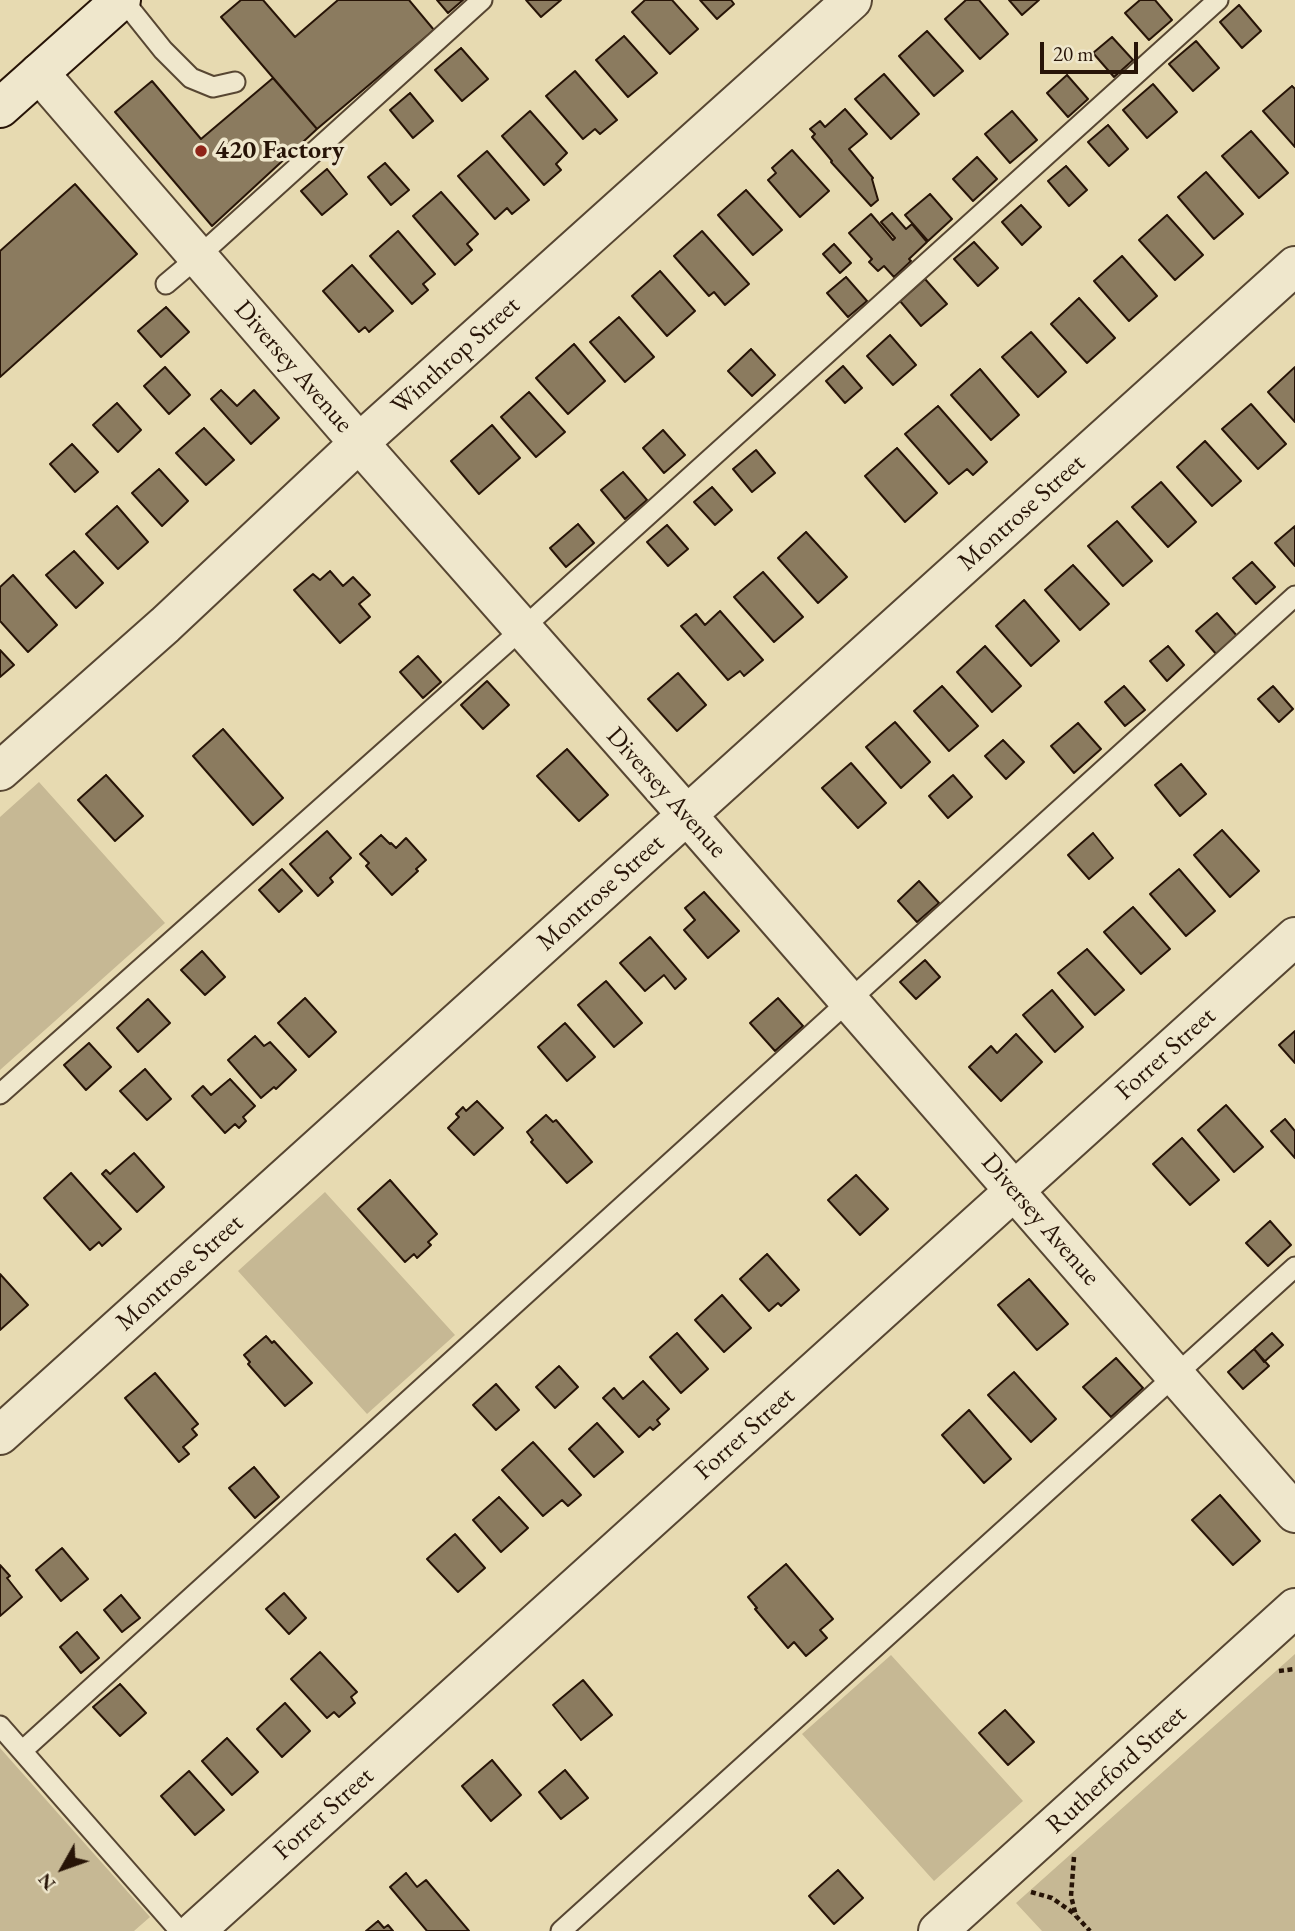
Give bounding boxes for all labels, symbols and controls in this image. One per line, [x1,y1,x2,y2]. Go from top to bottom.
scale bar [1043,28,1141,72]
text: 20 m [1053,40,1094,67]
place label: 420 Factory [215,135,344,167]
marker: 420 Factory [193,143,209,159]
street label: Winthrop Street [385,290,527,422]
street label: Diversey Avenue [227,294,359,440]
street label: Montrose Street [952,448,1092,578]
street label: Diversey Avenue [599,721,733,865]
street label: Montrose Street [531,828,671,958]
street label: Forrer Street [1110,1001,1222,1107]
street label: Diversey Avenue [974,1147,1106,1293]
street label: Montrose Street [110,1208,250,1338]
street label: Forrer Street [689,1381,801,1487]
street label: Rutherford Street [1041,1699,1193,1841]
street label: Forrer Street [268,1761,380,1867]
north arrow [28,1833,98,1903]
text: N [32,1868,61,1896]

